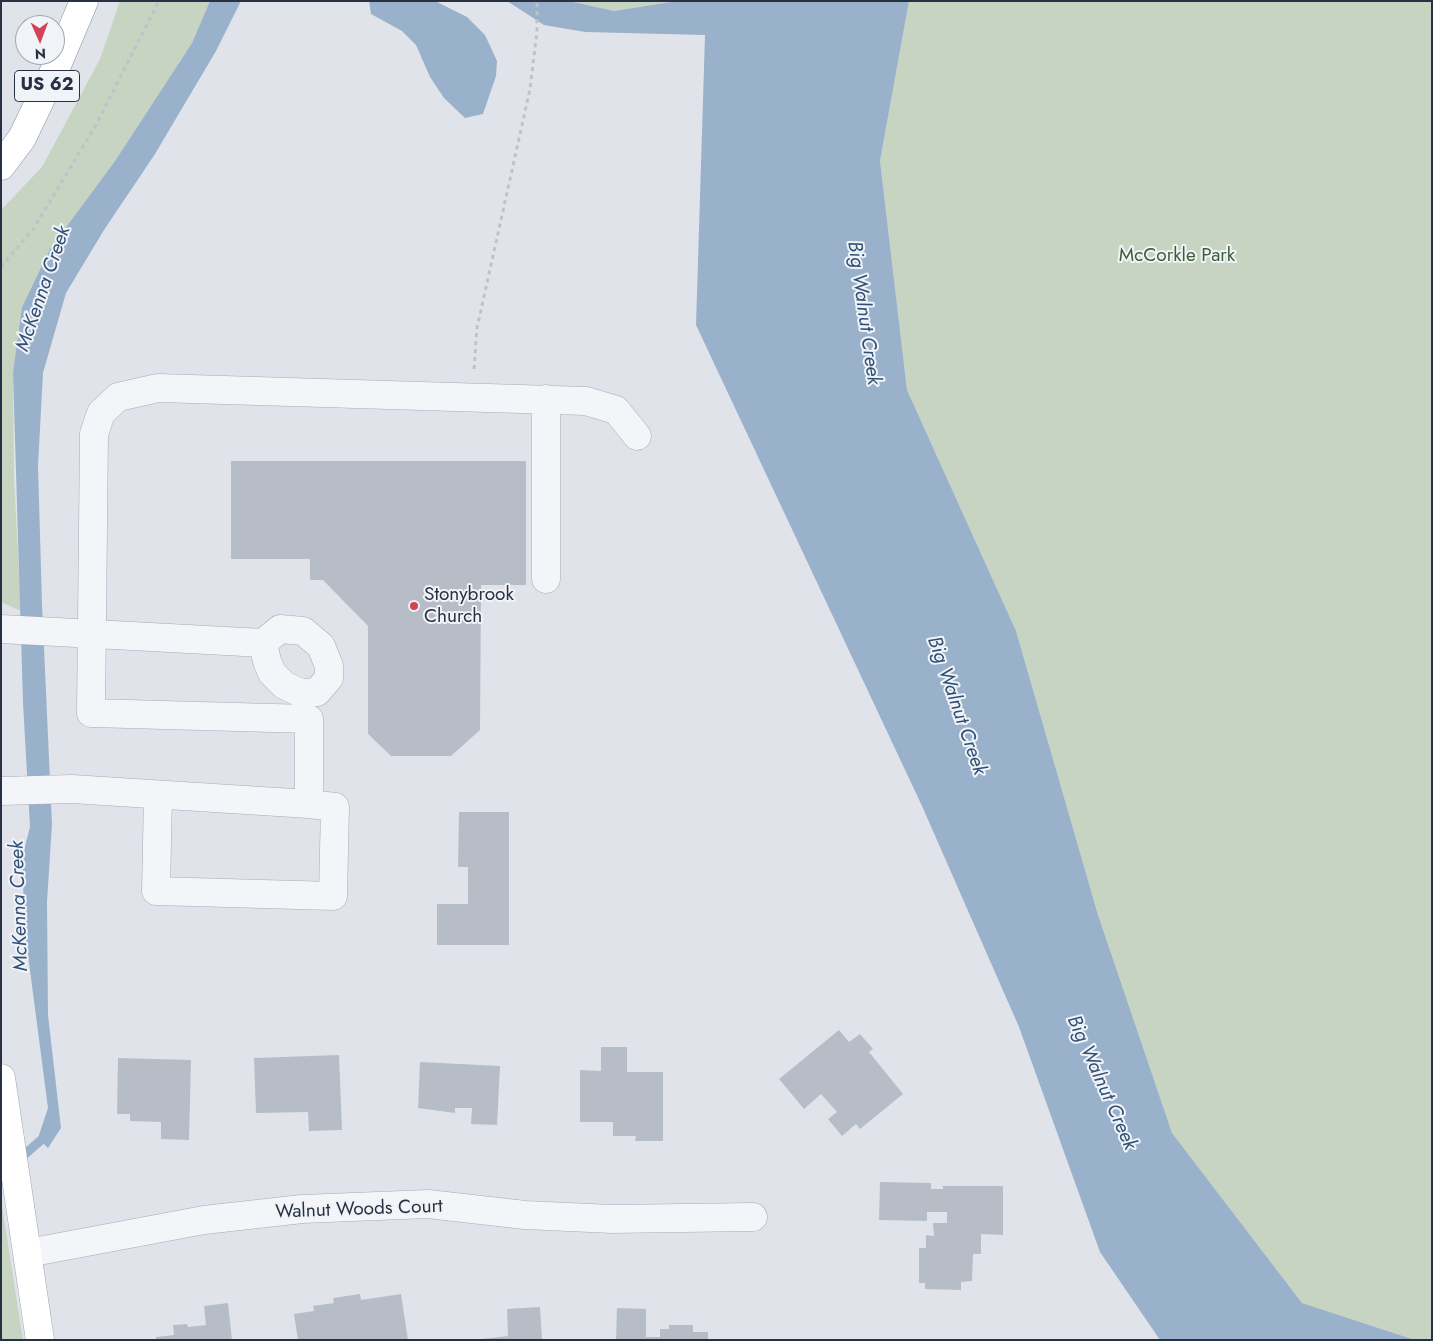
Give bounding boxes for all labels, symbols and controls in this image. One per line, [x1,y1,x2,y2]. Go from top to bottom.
north arrow [15,15,65,65]
text: N [35,44,46,64]
road number: US 62 [15,70,80,102]
water label: McKenna Creek [11,223,77,355]
water label: Big Walnut Creek [841,240,885,386]
park label: McCorkle Park [1119,245,1235,267]
place label: Stonybrook Church [424,584,514,628]
marker: Stonybrook Church [408,600,420,612]
water label: Big Walnut Creek [921,634,991,778]
water label: McKenna Creek [6,840,34,972]
water label: Big Walnut Creek [1061,1012,1141,1154]
street label: Walnut Woods Court [275,1196,443,1224]

